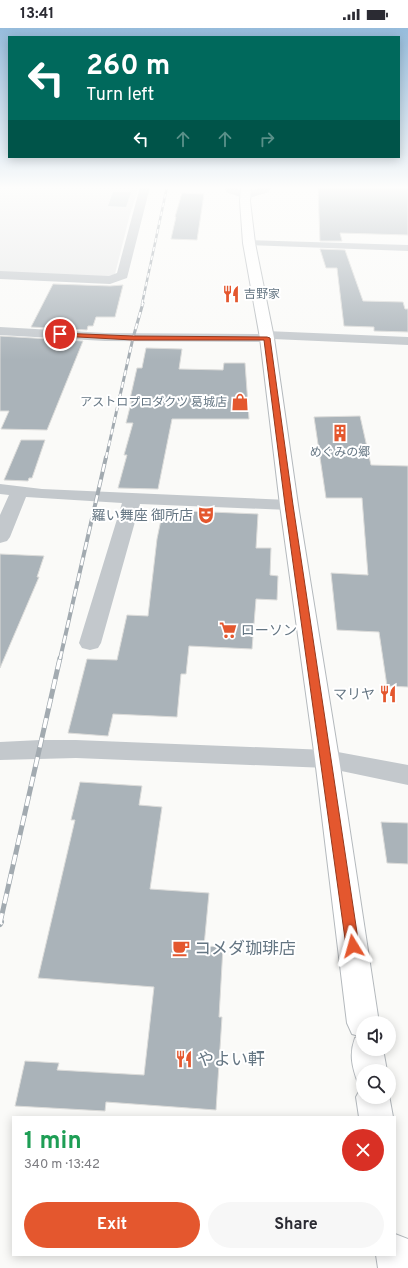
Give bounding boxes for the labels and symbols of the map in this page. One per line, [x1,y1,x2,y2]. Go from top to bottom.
restaurant icon: 吉野家 [221,284,241,304]
place label: 吉野家 [244,287,280,303]
pin [43,317,77,351]
shop icon: アストロプロダクツ 葛城店 [230,392,250,412]
place label: アストロプロダクツ 葛城店 [80,395,227,411]
building icon: めぐみの郷 [330,423,350,443]
place label: めぐみの郷 [310,445,370,461]
theatre icon: 羅い舞座 御所店 [196,505,216,525]
place label: 羅い舞座 御所店 [92,508,193,525]
supermarket icon: ローソン [218,620,238,640]
place label: ローソン [241,623,297,640]
restaurant icon: マリヤ [378,684,398,704]
place label: マリヤ [333,687,375,704]
position arrow [332,925,374,967]
cafe icon: コメダ珈琲店 [171,938,191,958]
place label: コメダ珈琲店 [194,939,296,961]
restaurant icon: やよい軒 [174,1049,194,1069]
place label: やよい軒 [197,1050,265,1072]

